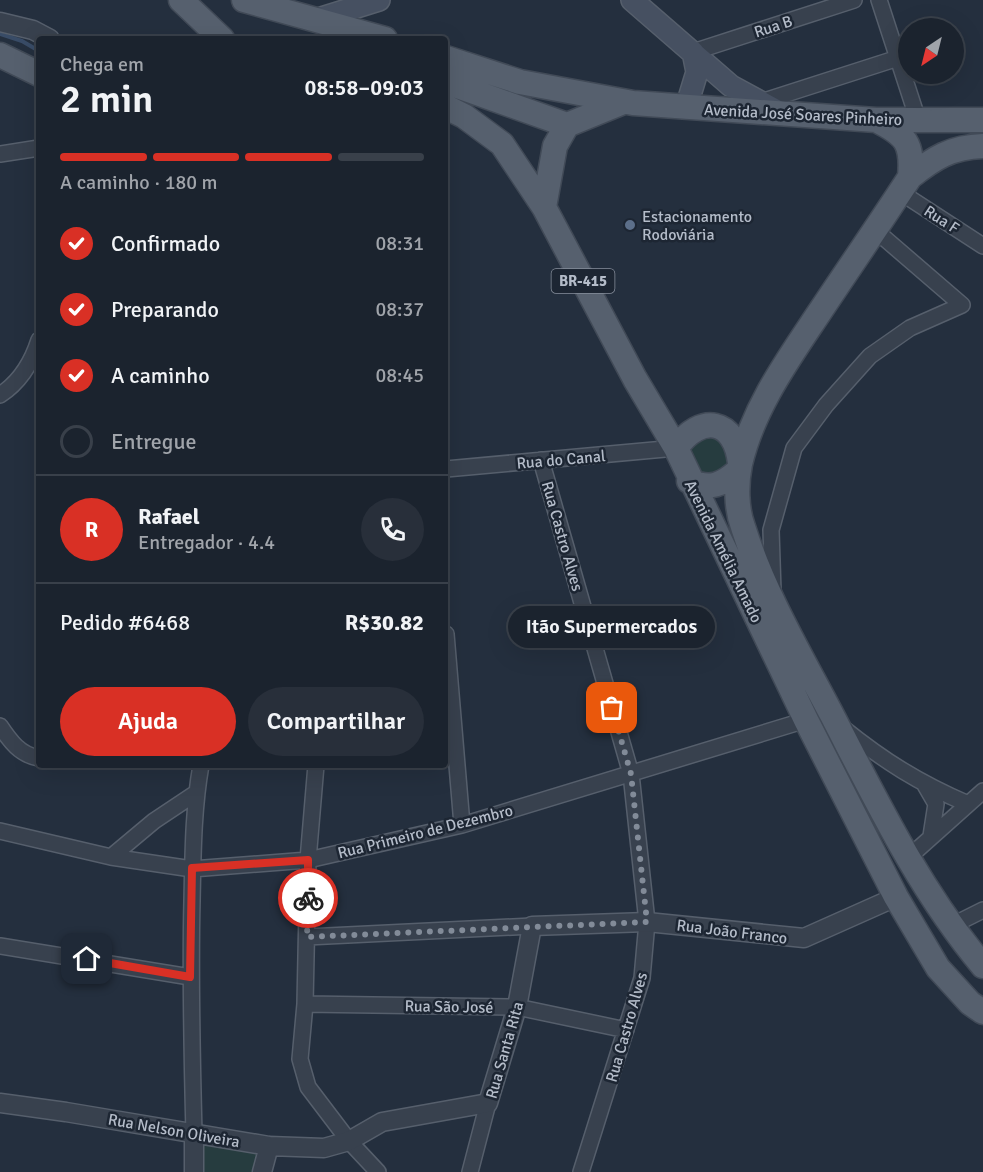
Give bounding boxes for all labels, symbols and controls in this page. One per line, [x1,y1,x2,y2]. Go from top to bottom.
street label: Rua B [752,11,795,43]
north arrow [898,18,964,84]
map controls [898,18,964,84]
text: Chega em [60,52,144,77]
text: 08:58–09:03 [305,74,424,101]
text: 2 min [60,75,153,123]
street label: Avenida José Soares Pinheiro [703,100,903,130]
text: A caminho · 180 m [60,170,217,195]
street label: Rua F [920,201,963,239]
place label: Estacionamento Rodoviária [642,207,752,245]
marker: Estacionamento Rodoviária [623,218,637,232]
icon: check [60,227,93,260]
text: Confirmado [111,230,220,257]
text: 08:31 [375,231,424,256]
road number: BR-415 [552,269,614,293]
icon: check [60,293,93,326]
text: Preparando [111,296,219,323]
text: 08:37 [375,297,424,322]
icon: check [60,359,93,392]
text: A caminho [111,362,210,389]
text: 08:45 [375,363,424,388]
text: Entregue [111,428,196,455]
street label: Rua do Canal [516,446,607,474]
street label: Avenida Amélia Amado [680,477,766,626]
street label: Rua Castro Alves [537,479,587,594]
button: phone [361,498,424,561]
text: Rafael [138,503,200,530]
text: R [85,516,98,543]
text: Entregador · 4.4 [138,530,275,555]
callout: Itão Supermercados [508,606,716,648]
text: Pedido #6468 [60,609,190,636]
text: R$30.82 [345,609,424,636]
text: Itão Supermercados [526,614,697,639]
pin [586,682,637,733]
button: Ajuda [60,687,236,756]
button: Compartilhar [248,687,424,756]
icon: bag [595,691,628,724]
street label: Rua Primeiro de Dezembro [336,801,515,863]
courier [278,868,338,928]
icon: bike [292,882,325,915]
street label: Rua João Franco [675,915,788,949]
pin [61,933,112,984]
icon: home [70,942,103,975]
street label: Rua Castro Alves [602,970,652,1085]
street label: Rua São José [404,996,494,1018]
street label: Rua Santa Rita [482,999,528,1101]
street label: Rua Nelson Oliveira [106,1110,241,1152]

